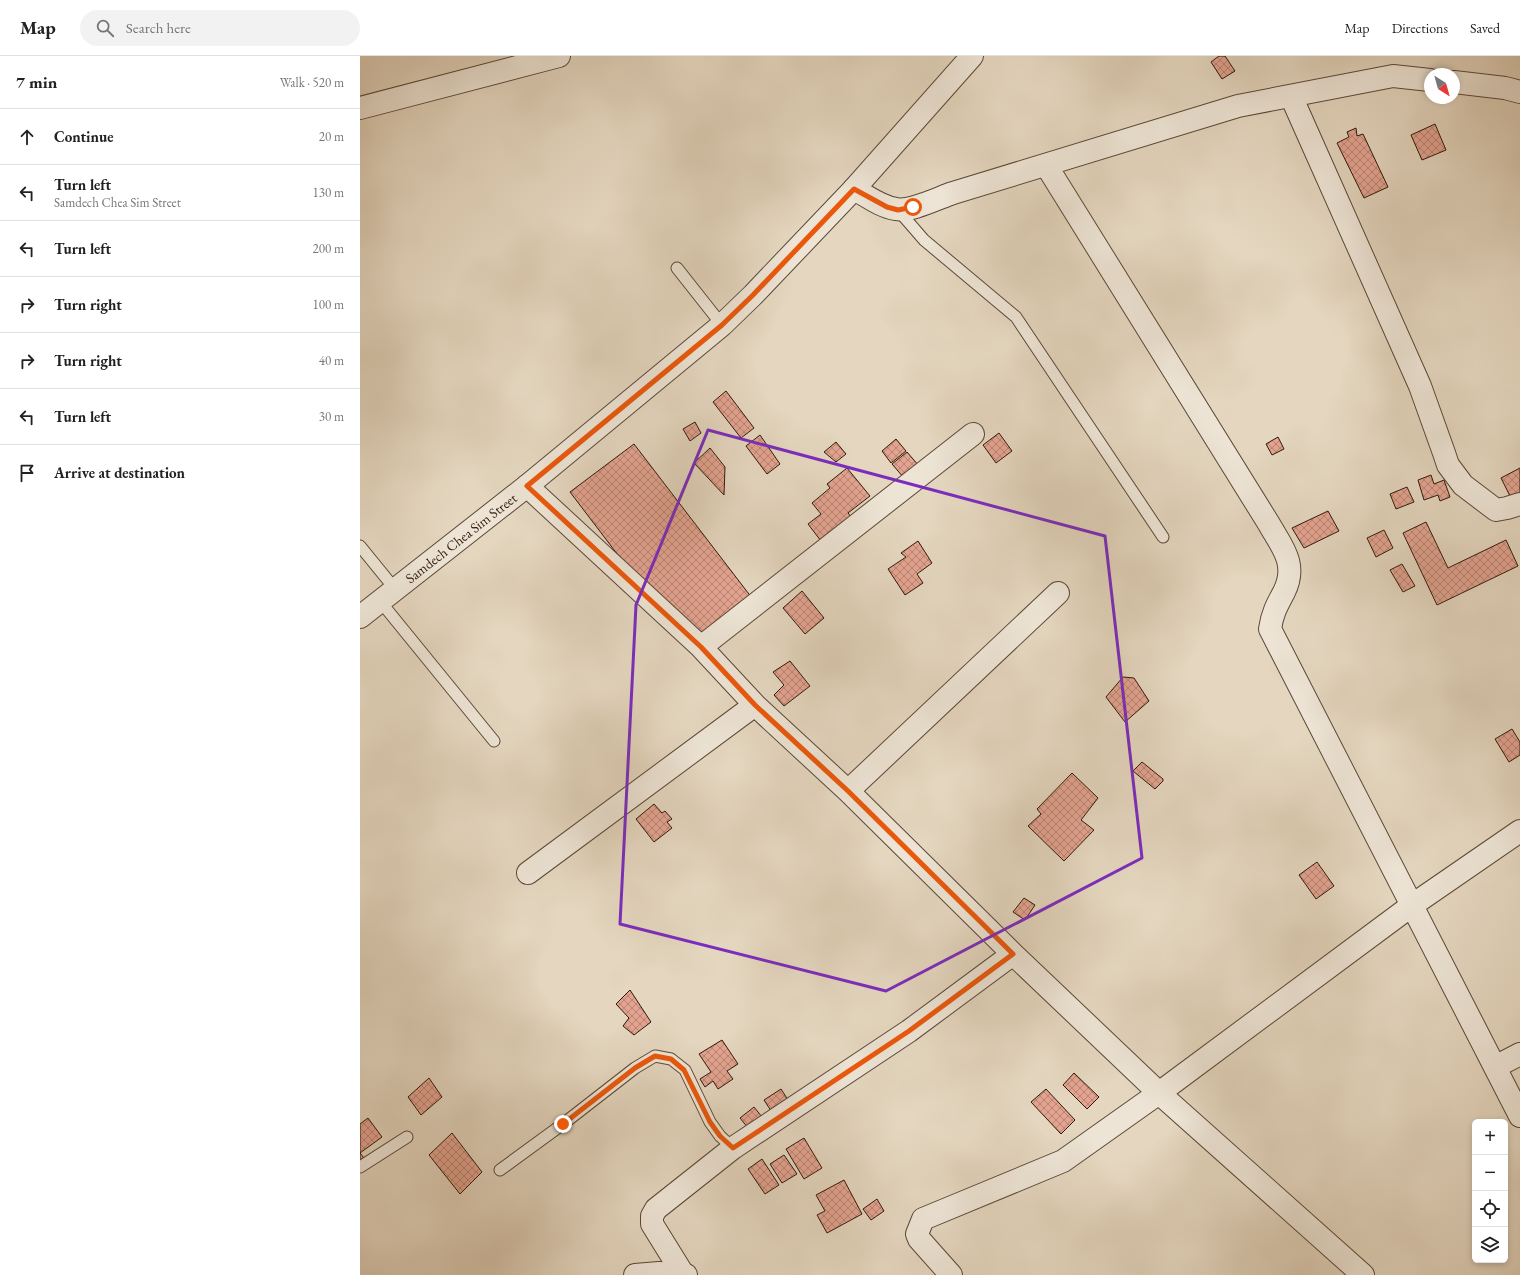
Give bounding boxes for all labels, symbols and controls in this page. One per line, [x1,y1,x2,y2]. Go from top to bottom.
search box [80,10,360,46]
text: Map [20,15,56,40]
icon: search [94,17,116,39]
text: Search here [126,18,191,37]
text: Map [1344,19,1370,37]
text: Directions [1392,19,1448,37]
text: Saved [1470,19,1500,37]
north arrow [1424,68,1460,104]
text: 7 min [16,71,57,93]
text: Walk · 520 m [280,74,344,91]
icon: ahead [16,126,38,148]
text: Continue [54,127,114,146]
text: 20 m [319,128,344,145]
text: Turn left [54,175,111,194]
icon: left [16,182,38,204]
text: 130 m [313,184,344,201]
text: Samdech Chea Sim Street [54,194,181,211]
route start [904,198,922,216]
icon: left [16,238,38,260]
text: Turn left [54,239,111,258]
text: 200 m [313,240,344,257]
icon: right [16,294,38,316]
text: Turn right [54,295,122,314]
text: 100 m [313,296,344,313]
icon: right [16,350,38,372]
text: Turn right [54,351,122,370]
text: 40 m [319,352,344,369]
icon: left [16,406,38,428]
text: Turn left [54,407,111,426]
text: 30 m [319,408,344,425]
icon: arrive [16,462,38,484]
text: Arrive at destination [54,463,185,482]
street label: Samdech Chea Sim Street [402,489,521,587]
route end [554,1115,572,1133]
map controls [1472,1119,1508,1263]
button: + [1472,1119,1508,1155]
button: − [1472,1155,1508,1191]
button: locate [1472,1191,1508,1227]
button: layers [1472,1227,1508,1263]

